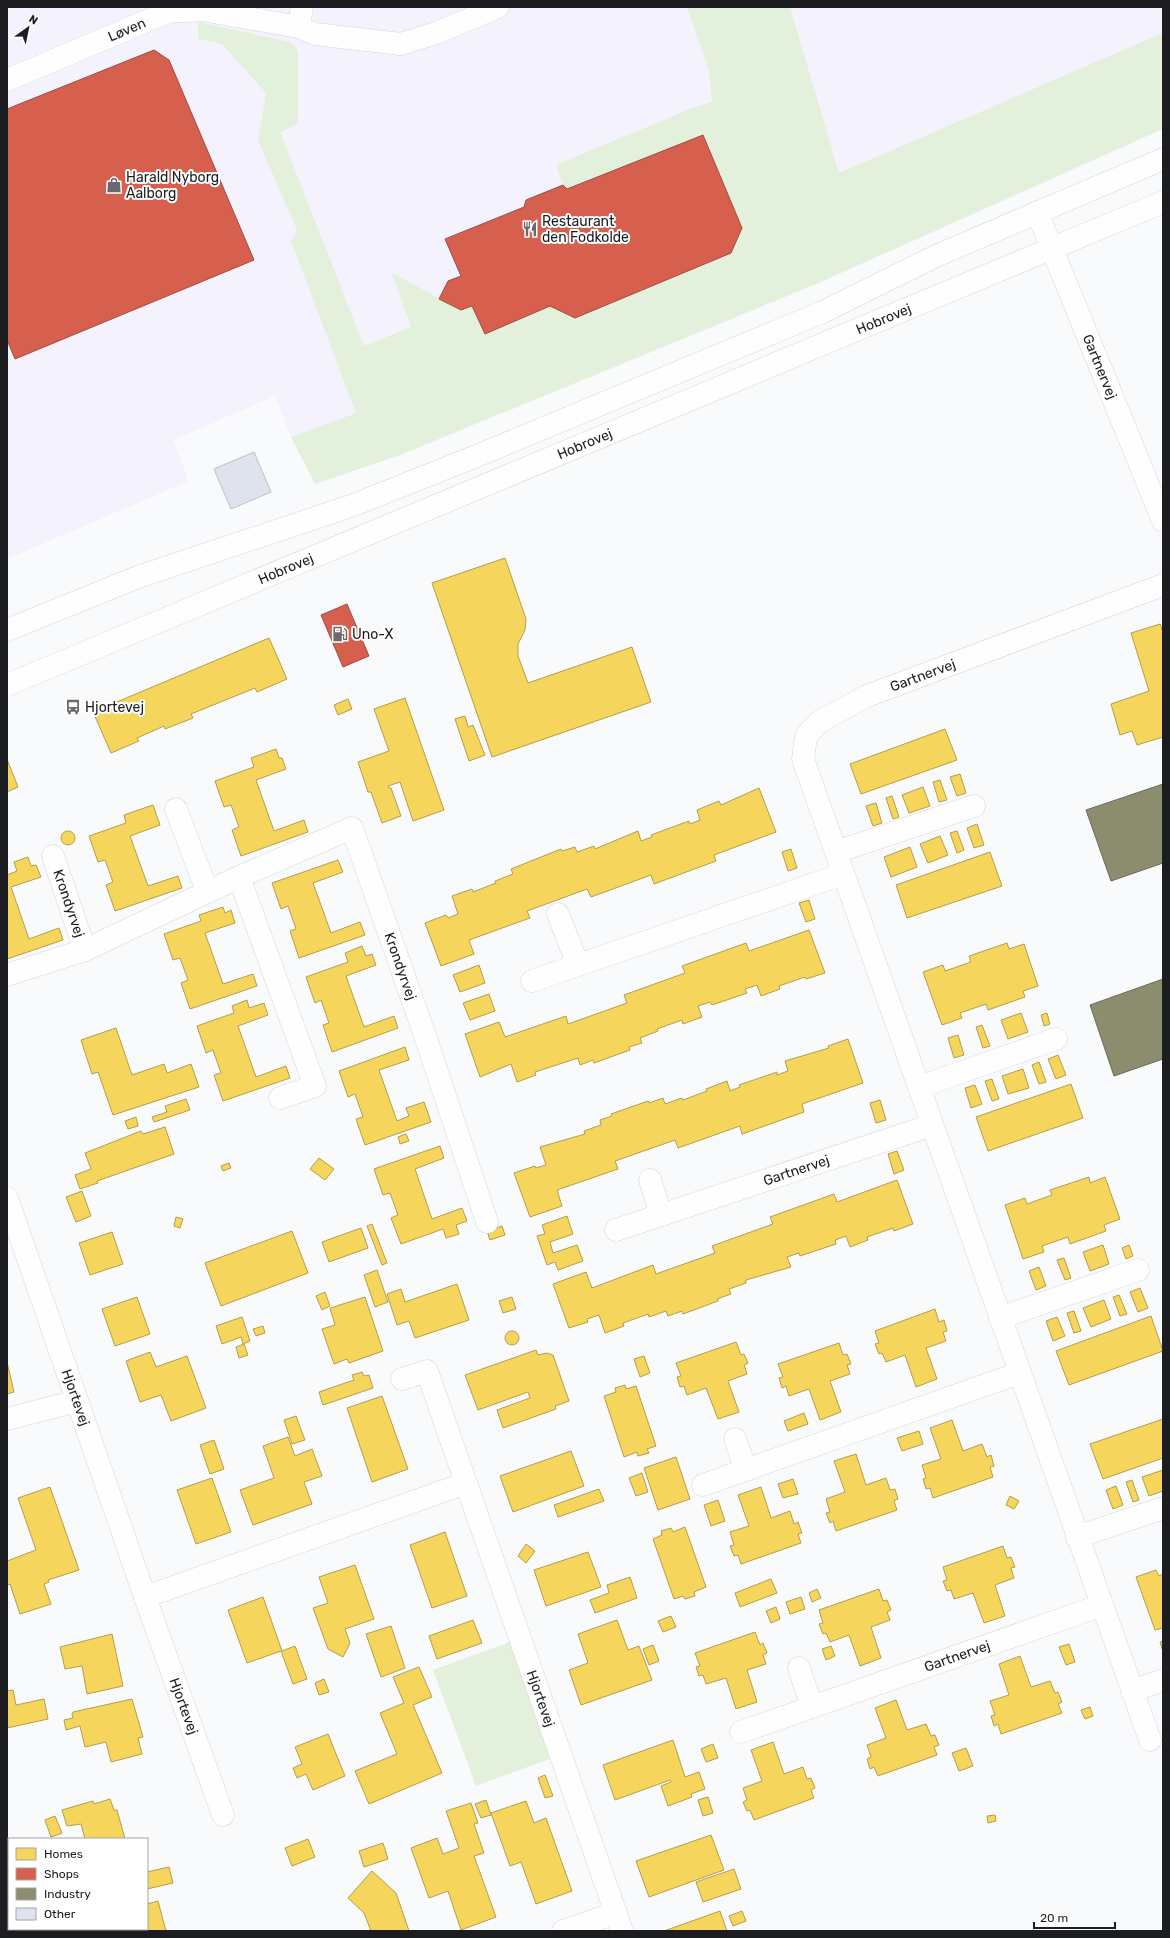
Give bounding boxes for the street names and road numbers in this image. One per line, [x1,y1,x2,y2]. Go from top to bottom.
street label: Løven [105,14,148,45]
street label: Hobrovej [853,300,914,338]
street label: Gartnervej [1079,332,1121,402]
street label: Hobrovej [554,425,615,463]
street label: Hobrovej [255,549,316,588]
street label: Gartnervej [888,655,958,695]
street label: Krondyrvej [50,867,89,939]
street label: Krondyrvej [381,930,420,1002]
street label: Gartnervej [761,1151,832,1189]
street label: Hjortevej [58,1367,94,1428]
street label: Gartnervej [922,1637,992,1675]
street label: Hjortevej [523,1668,559,1729]
street label: Hjortevej [166,1675,202,1737]

